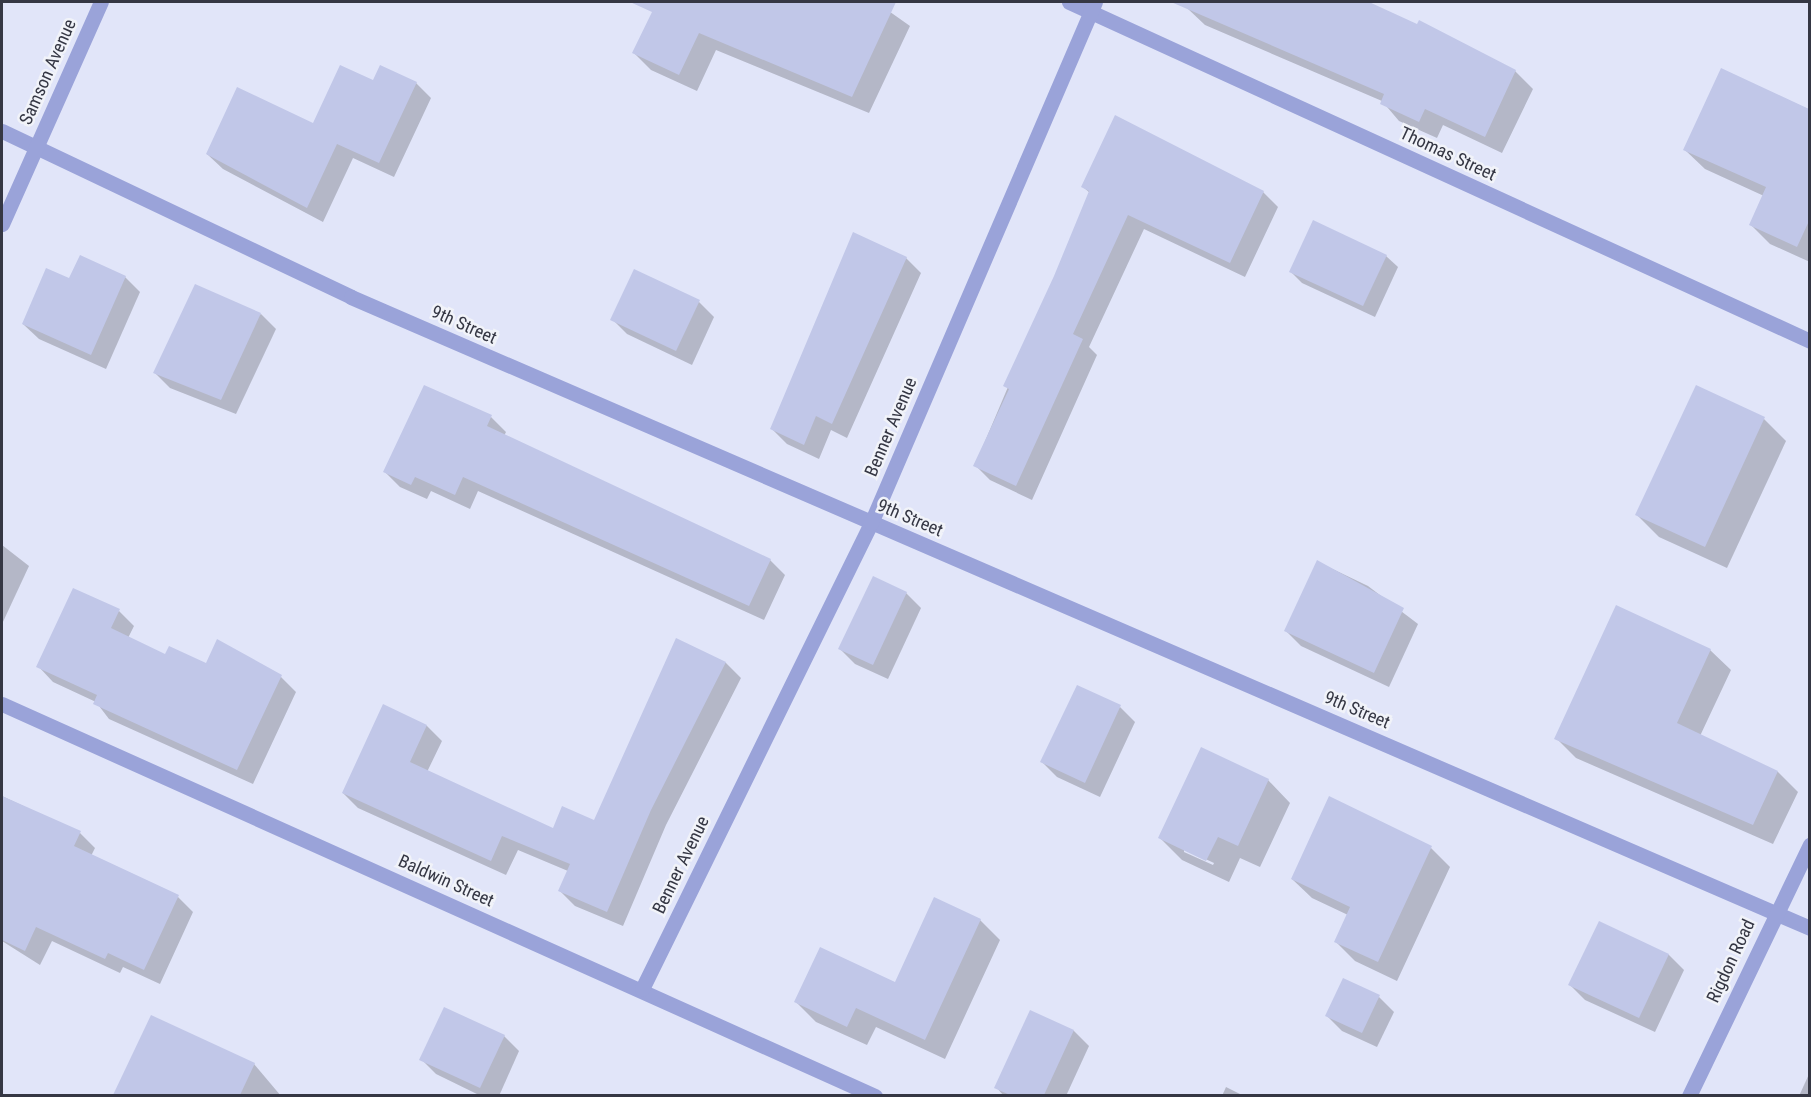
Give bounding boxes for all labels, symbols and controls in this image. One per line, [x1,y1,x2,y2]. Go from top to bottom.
street label: Samson Avenue [15,16,81,128]
street label: Thomas Street [1396,122,1500,186]
street label: 9th Street [428,301,500,349]
street label: Benner Avenue [860,374,922,480]
street label: 9th Street [874,495,946,541]
street label: 9th Street [1321,687,1393,733]
street label: Benner Avenue [648,813,714,917]
street label: Baldwin Street [395,850,497,912]
street label: Rigdon Road [1702,916,1760,1006]

